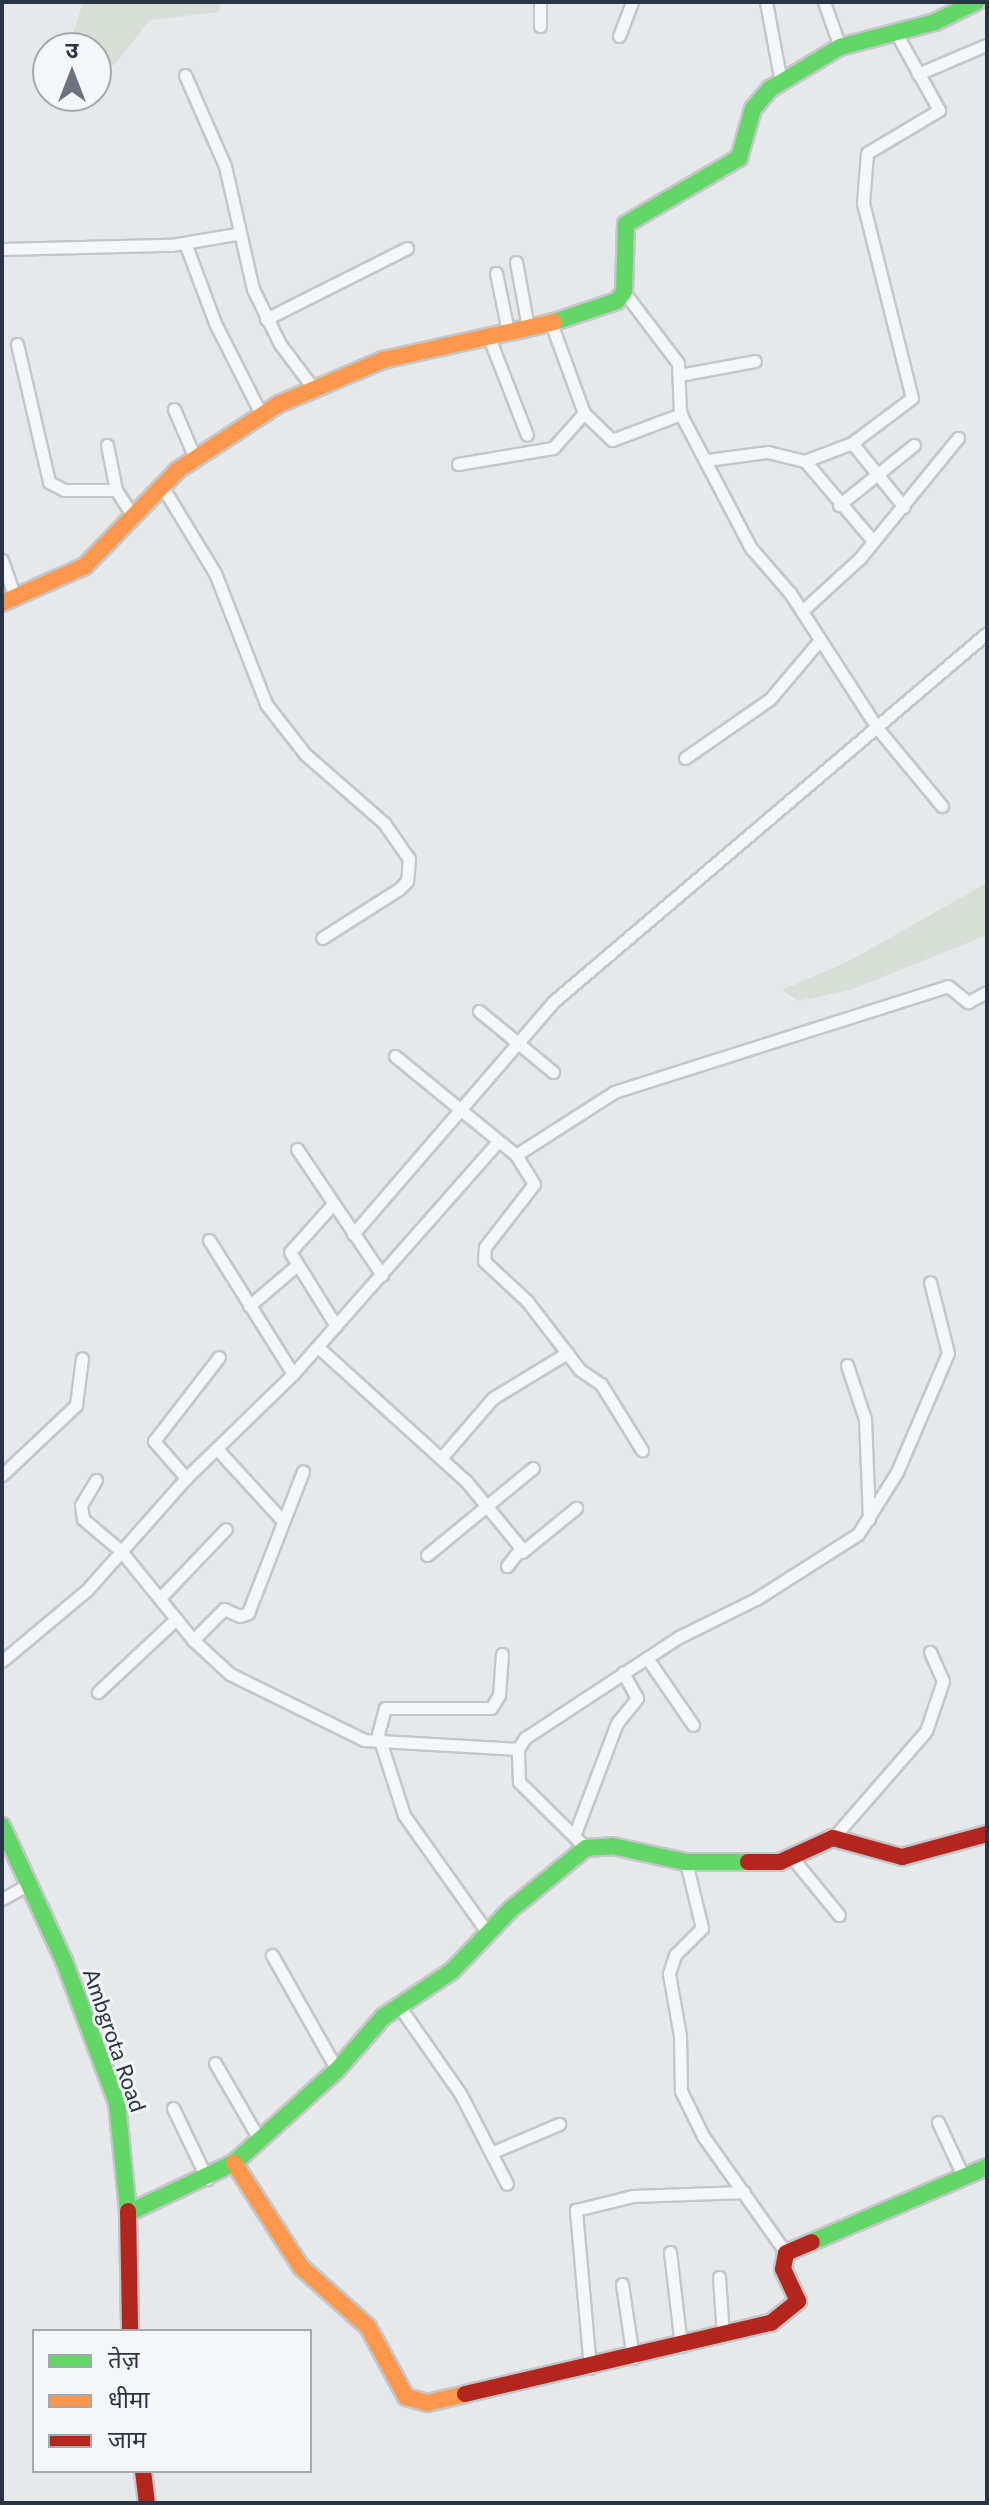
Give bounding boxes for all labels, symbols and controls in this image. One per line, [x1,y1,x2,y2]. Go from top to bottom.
north arrow [32,32,112,112]
text: उ [66,36,78,63]
street label: Ambgrota Road [78,1965,152,2115]
legend [32,2329,312,2473]
text: तेज़ [108,2344,140,2373]
text: धीमा [108,2384,150,2413]
text: जाम [108,2424,146,2453]

